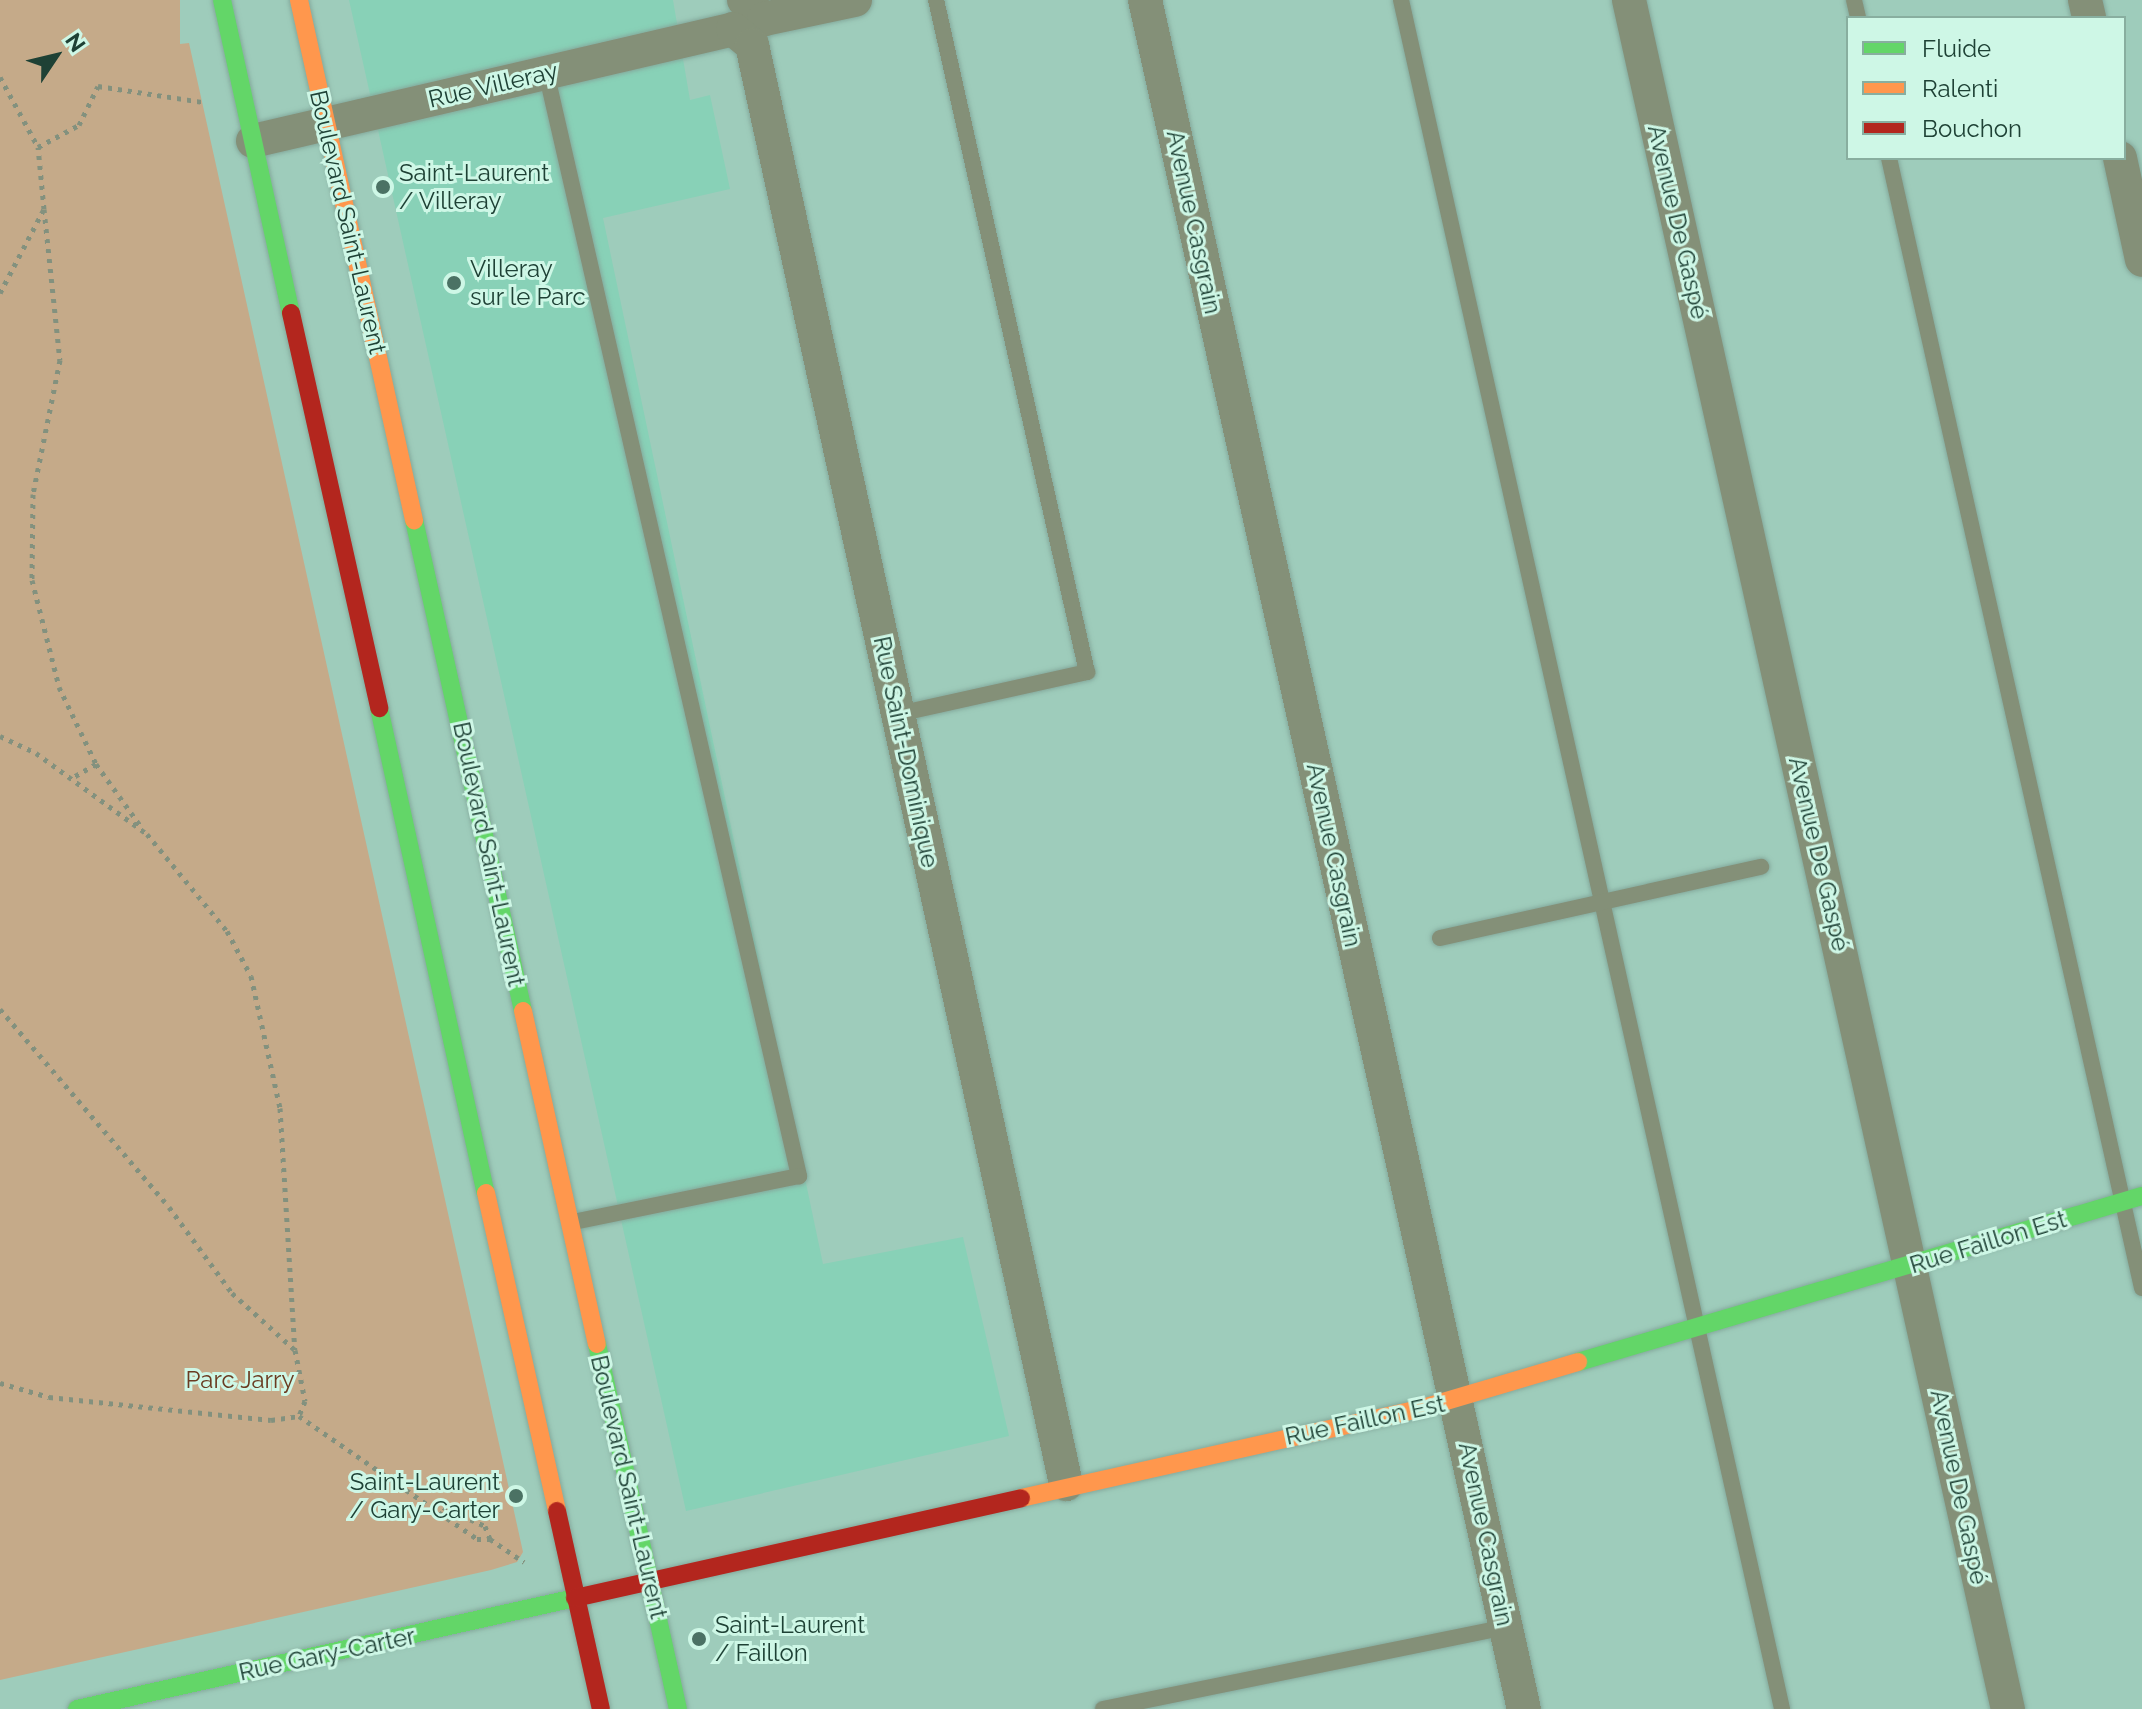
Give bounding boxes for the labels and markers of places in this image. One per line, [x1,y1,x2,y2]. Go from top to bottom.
place label: Saint-Laurent / Villeray [399,159,549,215]
marker: Saint-Laurent / Villeray [374,178,392,196]
place label: Villeray sur le Parc [470,255,586,311]
marker: Villeray sur le Parc [445,274,463,292]
place label: Saint-Laurent / Gary-Carter [350,1468,500,1524]
marker: Saint-Laurent / Gary-Carter [507,1487,525,1505]
place label: Saint-Laurent / Faillon [715,1611,865,1667]
marker: Saint-Laurent / Faillon [690,1630,708,1648]

